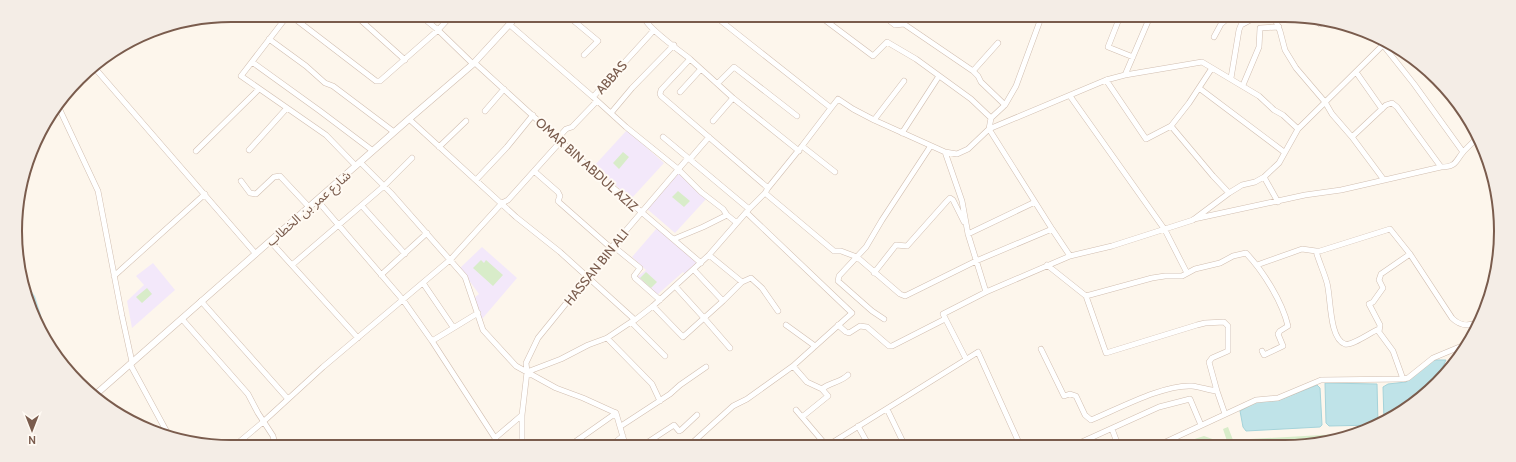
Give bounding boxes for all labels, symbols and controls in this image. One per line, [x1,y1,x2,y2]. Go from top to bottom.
street label: ABBAS [592,57,630,97]
street label: OMAR BIN ABDUL AZIZ [533,114,642,215]
street label: شارع عمر بن الخطاب [262,167,356,251]
street label: HASSAN BIN ALI [560,226,632,308]
north arrow [12,410,52,450]
text: N [28,433,36,447]

